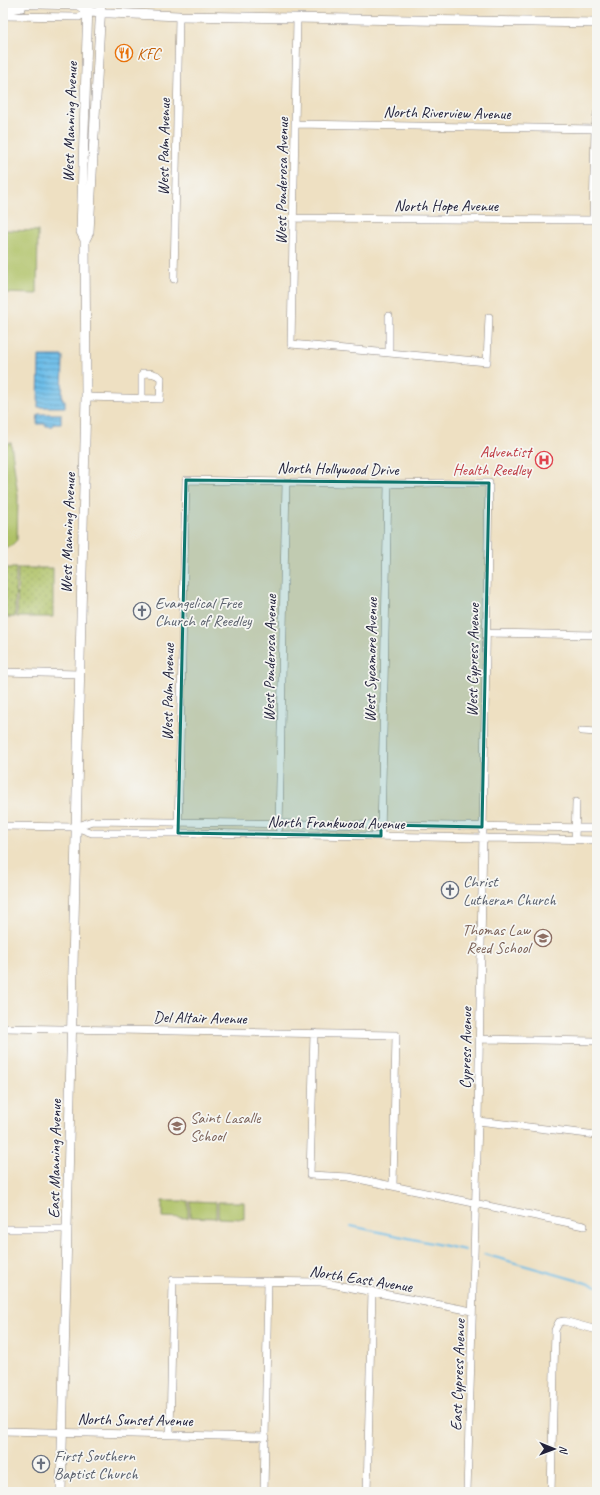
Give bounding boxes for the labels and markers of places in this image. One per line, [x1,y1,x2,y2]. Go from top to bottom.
restaurant icon: KFC [114,43,134,63]
place label: KFC [137,44,163,64]
place label: Adventist Health Reedley [453,442,534,480]
hospital icon: Adventist Health Reedley [534,450,554,470]
place label: Evangelical Free Church of Reedley [155,593,253,631]
church icon: Evangelical Free Church of Reedley [132,601,152,621]
place label: Christ Lutheran Church [463,872,556,910]
church icon: Christ Lutheran Church [440,880,460,900]
place label: Thomas Law Reed School [462,920,533,958]
school or university icon: Thomas Law Reed School [533,928,553,948]
place label: Saint Lasalle School [190,1108,262,1146]
school or university icon: Saint Lasalle School [167,1116,187,1136]
place label: First Southern Baptist Church [54,1446,138,1484]
church icon: First Southern Baptist Church [31,1454,51,1474]

